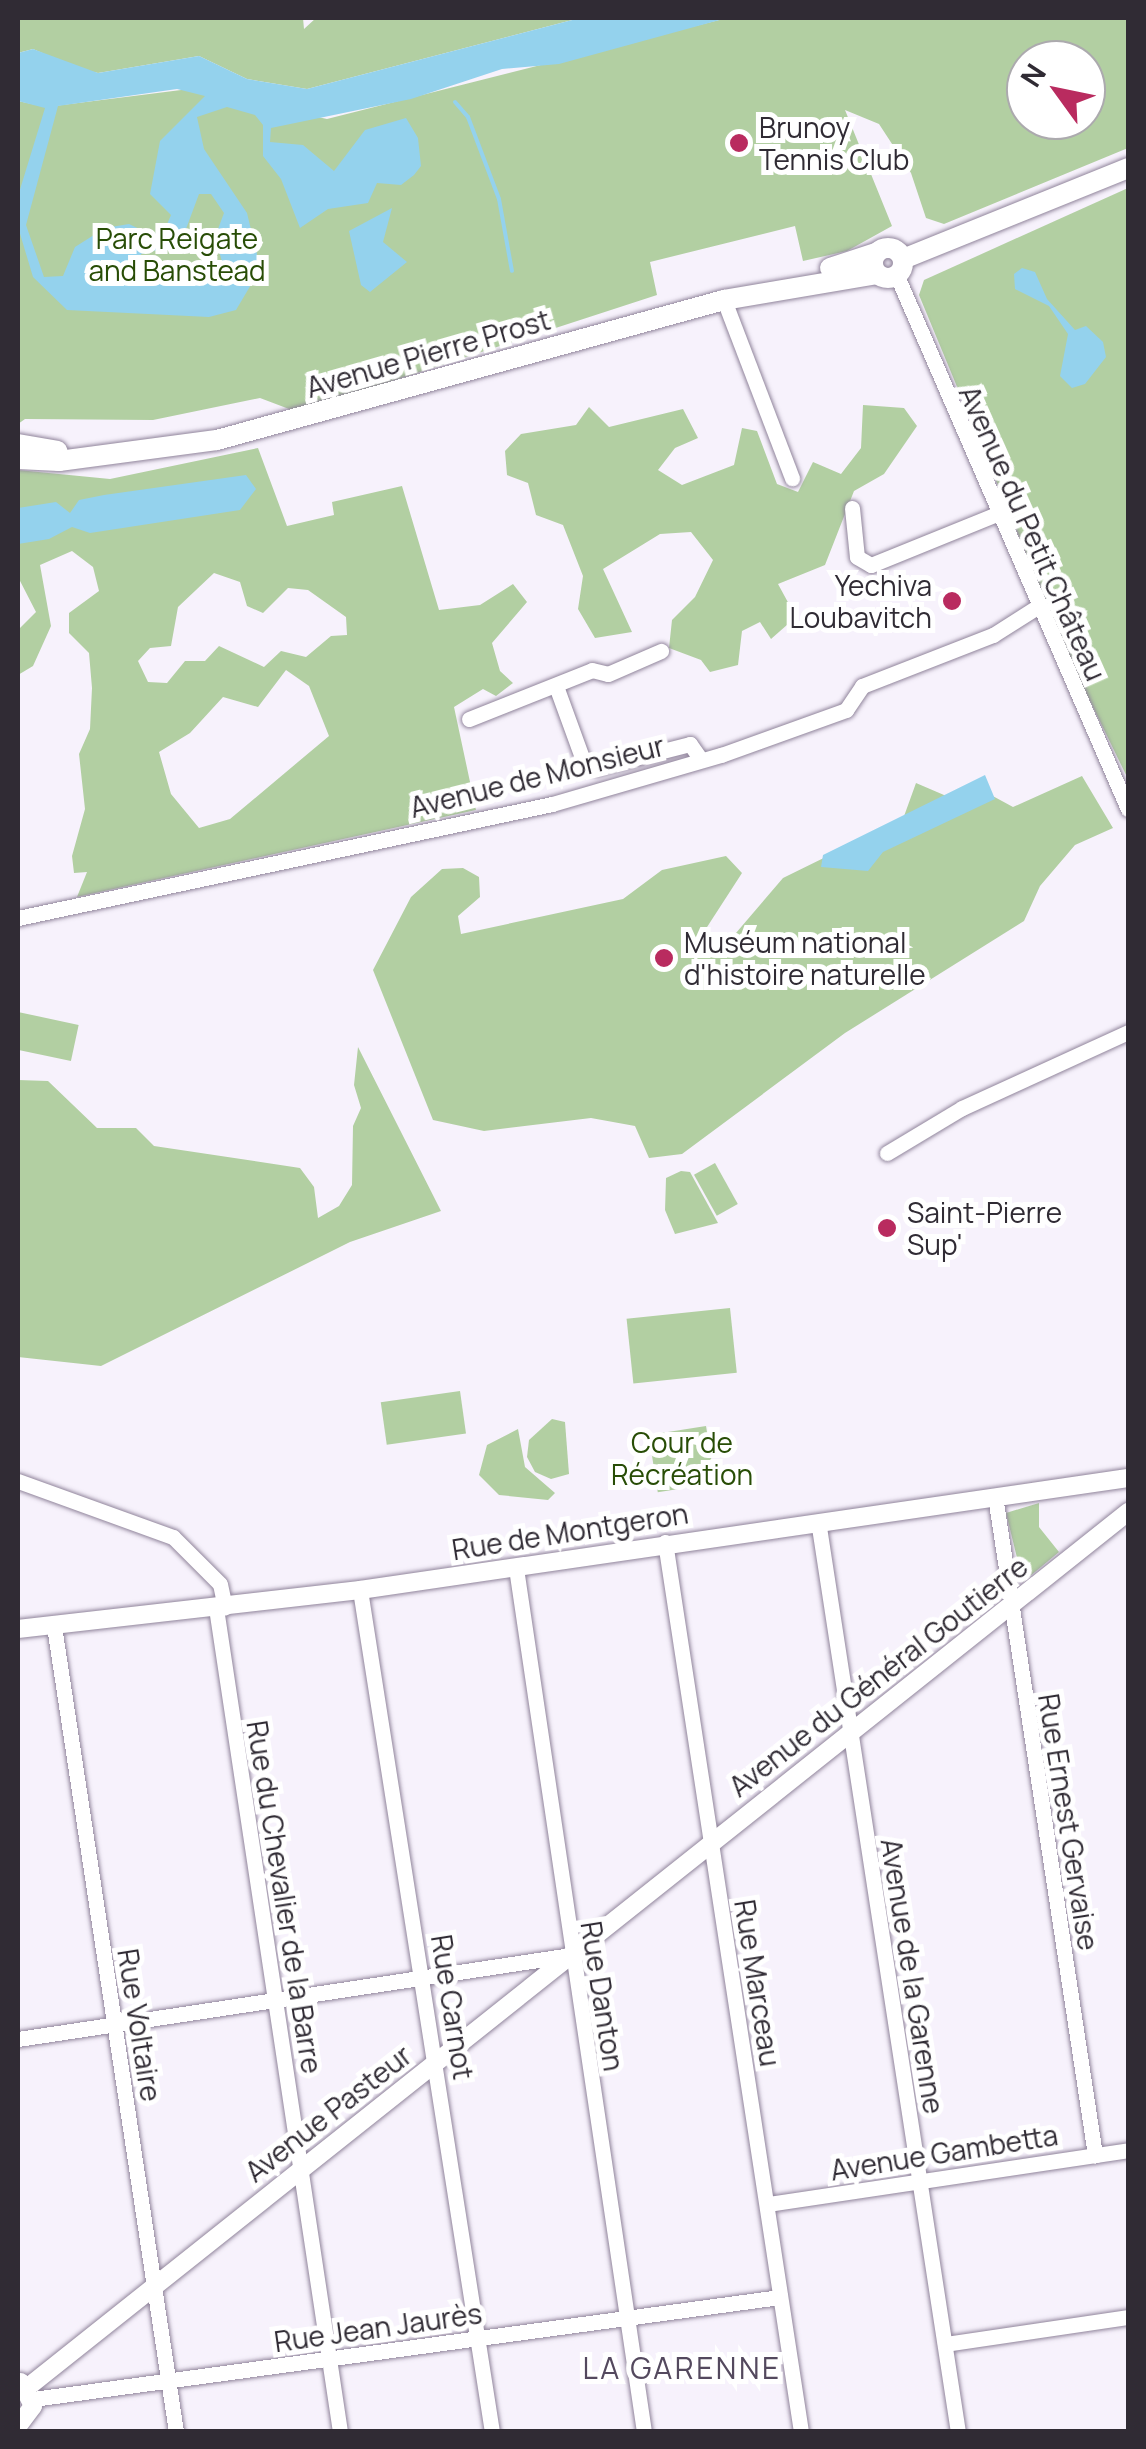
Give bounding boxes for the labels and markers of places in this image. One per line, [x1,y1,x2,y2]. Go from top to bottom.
place label: Brunoy Tennis Club [759,110,909,176]
marker: Brunoy Tennis Club [728,132,750,154]
place label: Yechiva Loubavitch [789,568,932,634]
marker: Yechiva Loubavitch [941,590,963,612]
place label: Muséum national d'histoire naturelle [684,925,926,991]
marker: Muséum national d'histoire naturelle [653,947,675,969]
place label: Saint-Pierre Sup' [907,1195,1062,1261]
marker: Saint-Pierre Sup' [876,1217,898,1239]

